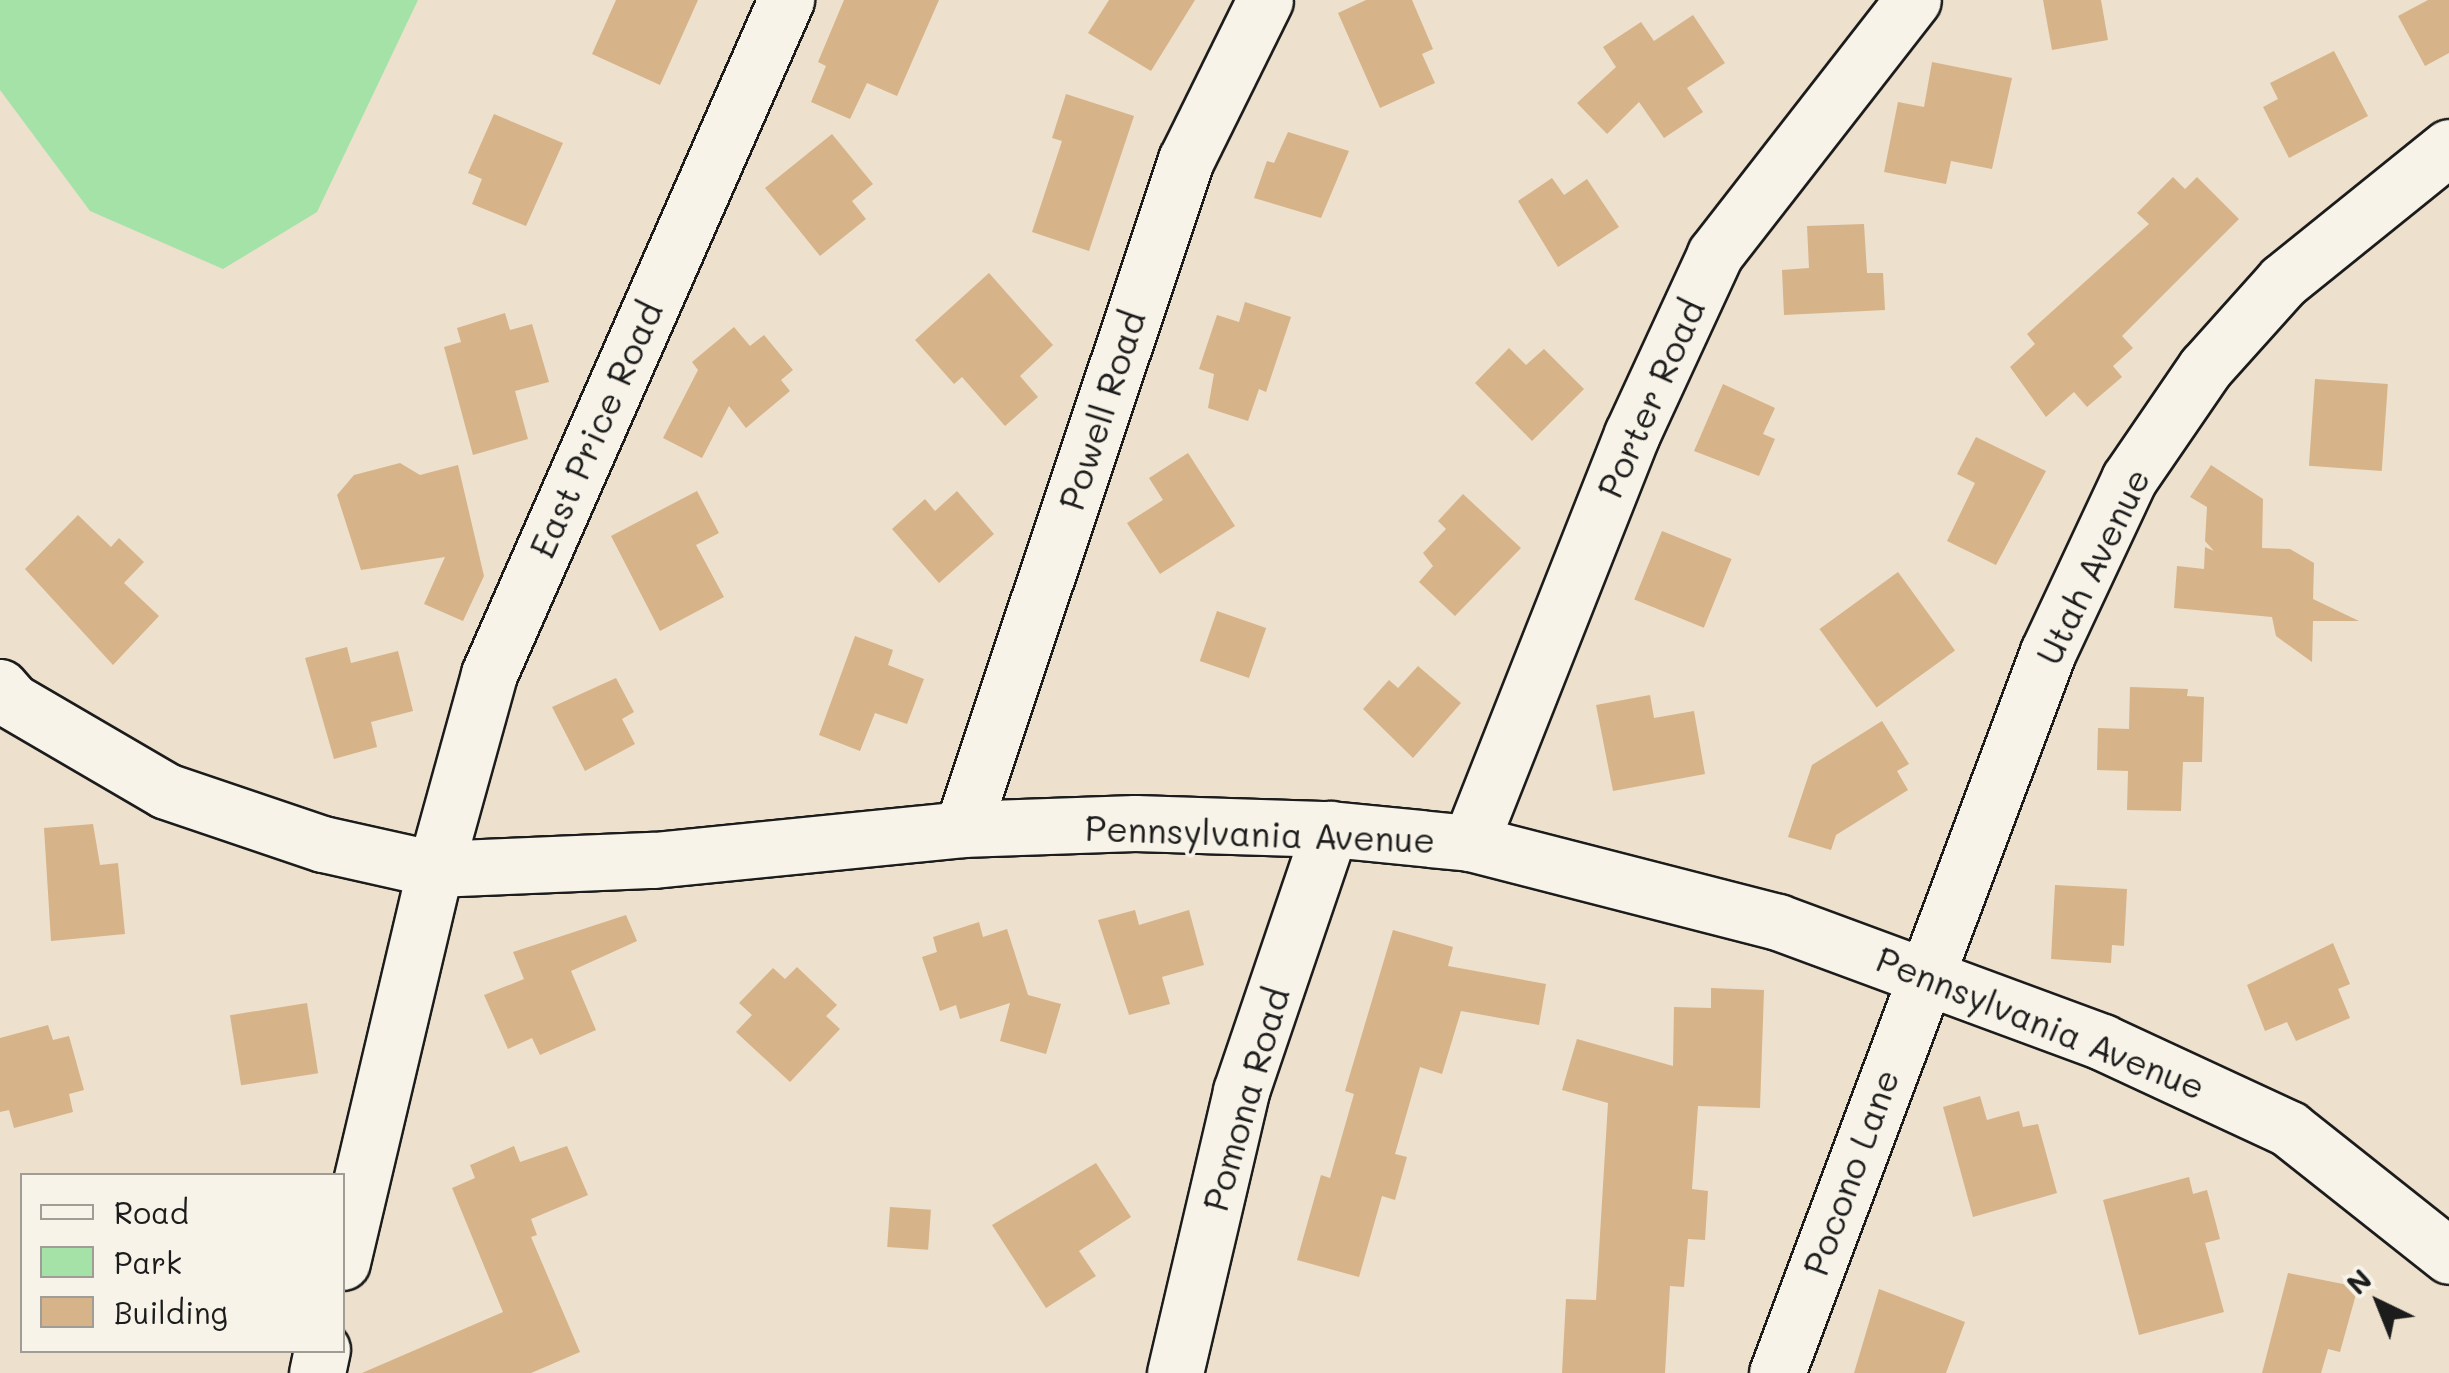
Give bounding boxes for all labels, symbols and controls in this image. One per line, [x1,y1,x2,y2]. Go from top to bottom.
street label: Porter Road [1588,292,1712,504]
street label: East Price Road [520,294,670,564]
street label: Powell Road [1049,305,1153,515]
street label: Utah Avenue [2027,461,2157,671]
street label: Pennsylvania Avenue [1084,806,1436,860]
street label: Pennsylvania Avenue [1871,937,2211,1107]
street label: Pomona Road [1193,982,1297,1216]
street label: Pocono Lane [1793,1063,1907,1281]
legend [20,1173,345,1353]
text: Road [114,1192,189,1232]
text: Park [114,1242,182,1282]
north arrow [2329,1253,2429,1353]
text: N [2338,1261,2379,1301]
text: Building [114,1292,228,1332]

